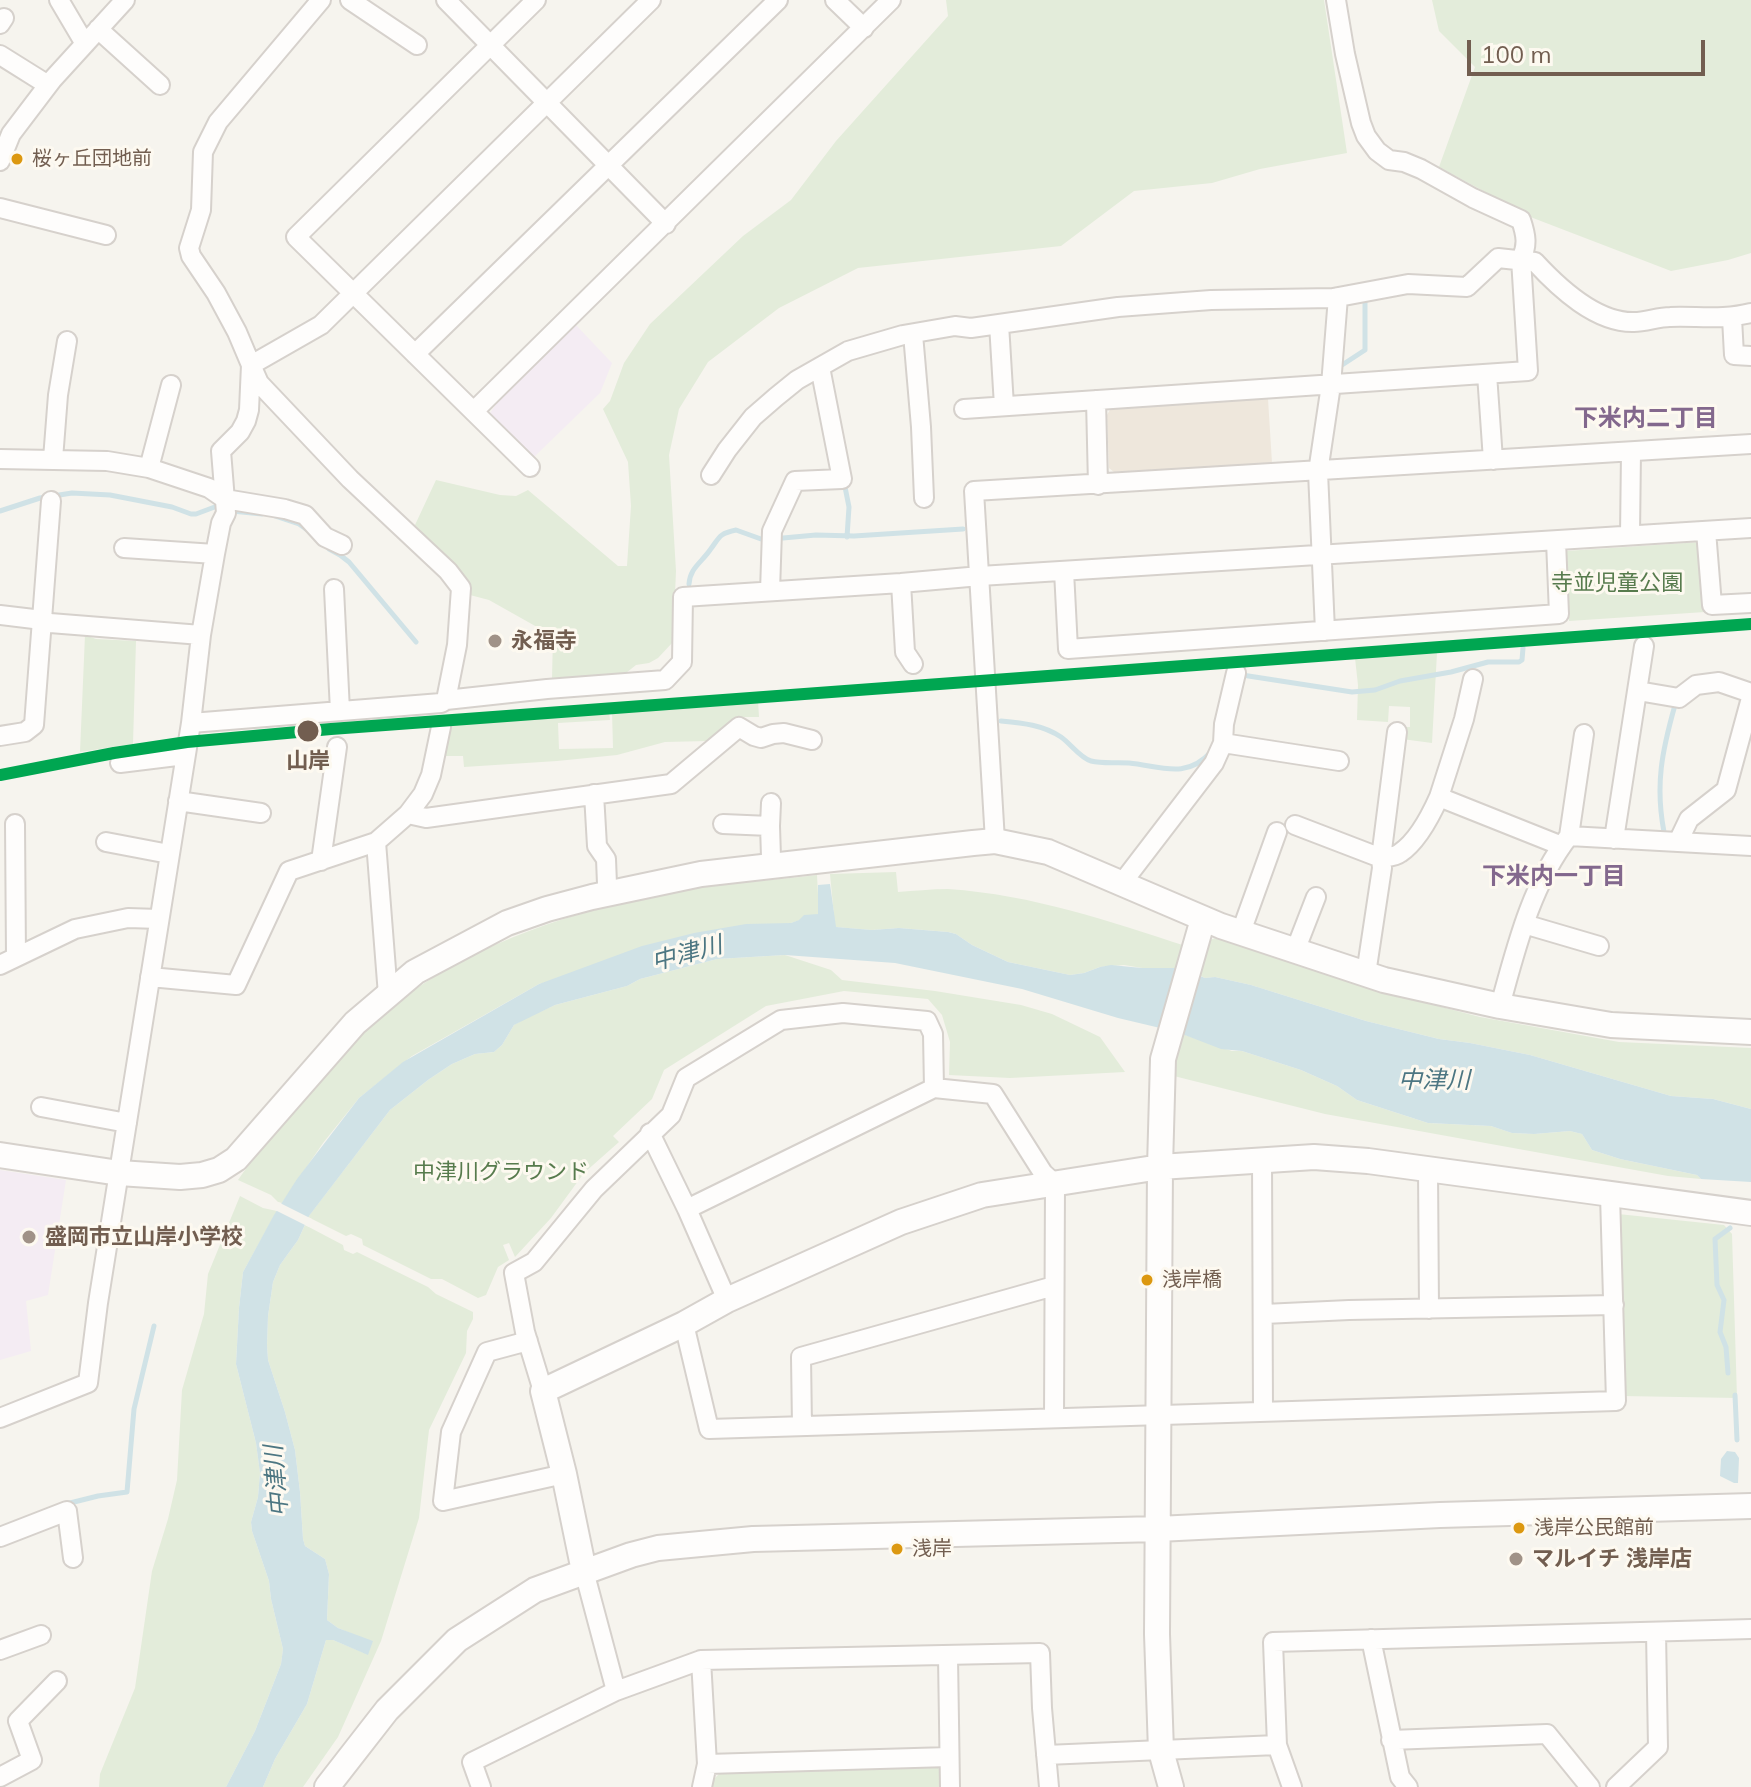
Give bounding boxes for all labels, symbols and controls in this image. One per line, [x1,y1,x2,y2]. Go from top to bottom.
scale bar [1471,24,1709,74]
text: 100 m [1481,39,1552,69]
place label: 桜ヶ丘団地前 [32,147,152,171]
marker: 桜ヶ丘団地前 [9,151,25,167]
district label: 下米内二丁目 [1574,405,1718,433]
park label: 寺並児童公園 [1551,570,1683,596]
place label: 永福寺 [511,628,577,654]
marker: 永福寺 [486,632,504,650]
marker: 山岸 [295,718,321,744]
place label: 山岸 [286,748,330,774]
district label: 下米内一丁目 [1482,863,1626,891]
water label: 中津川 [648,931,726,977]
water label: 中津川 [1398,1067,1470,1095]
park label: 中津川グラウンド [413,1159,589,1185]
place label: 盛岡市立山岸小学校 [45,1224,243,1250]
marker: 盛岡市立山岸小学校 [20,1228,38,1246]
place label: 浅岸橋 [1162,1268,1222,1292]
marker: 浅岸橋 [1139,1272,1155,1288]
water label: 中津川 [260,1444,294,1518]
place label: 浅岸公民館前 [1534,1516,1654,1540]
marker: 浅岸公民館前 [1511,1520,1527,1536]
place label: 浅岸 [912,1537,952,1561]
marker: 浅岸 [889,1541,905,1557]
place label: マルイチ 浅岸店 [1532,1546,1692,1572]
marker: マルイチ 浅岸店 [1507,1550,1525,1568]

